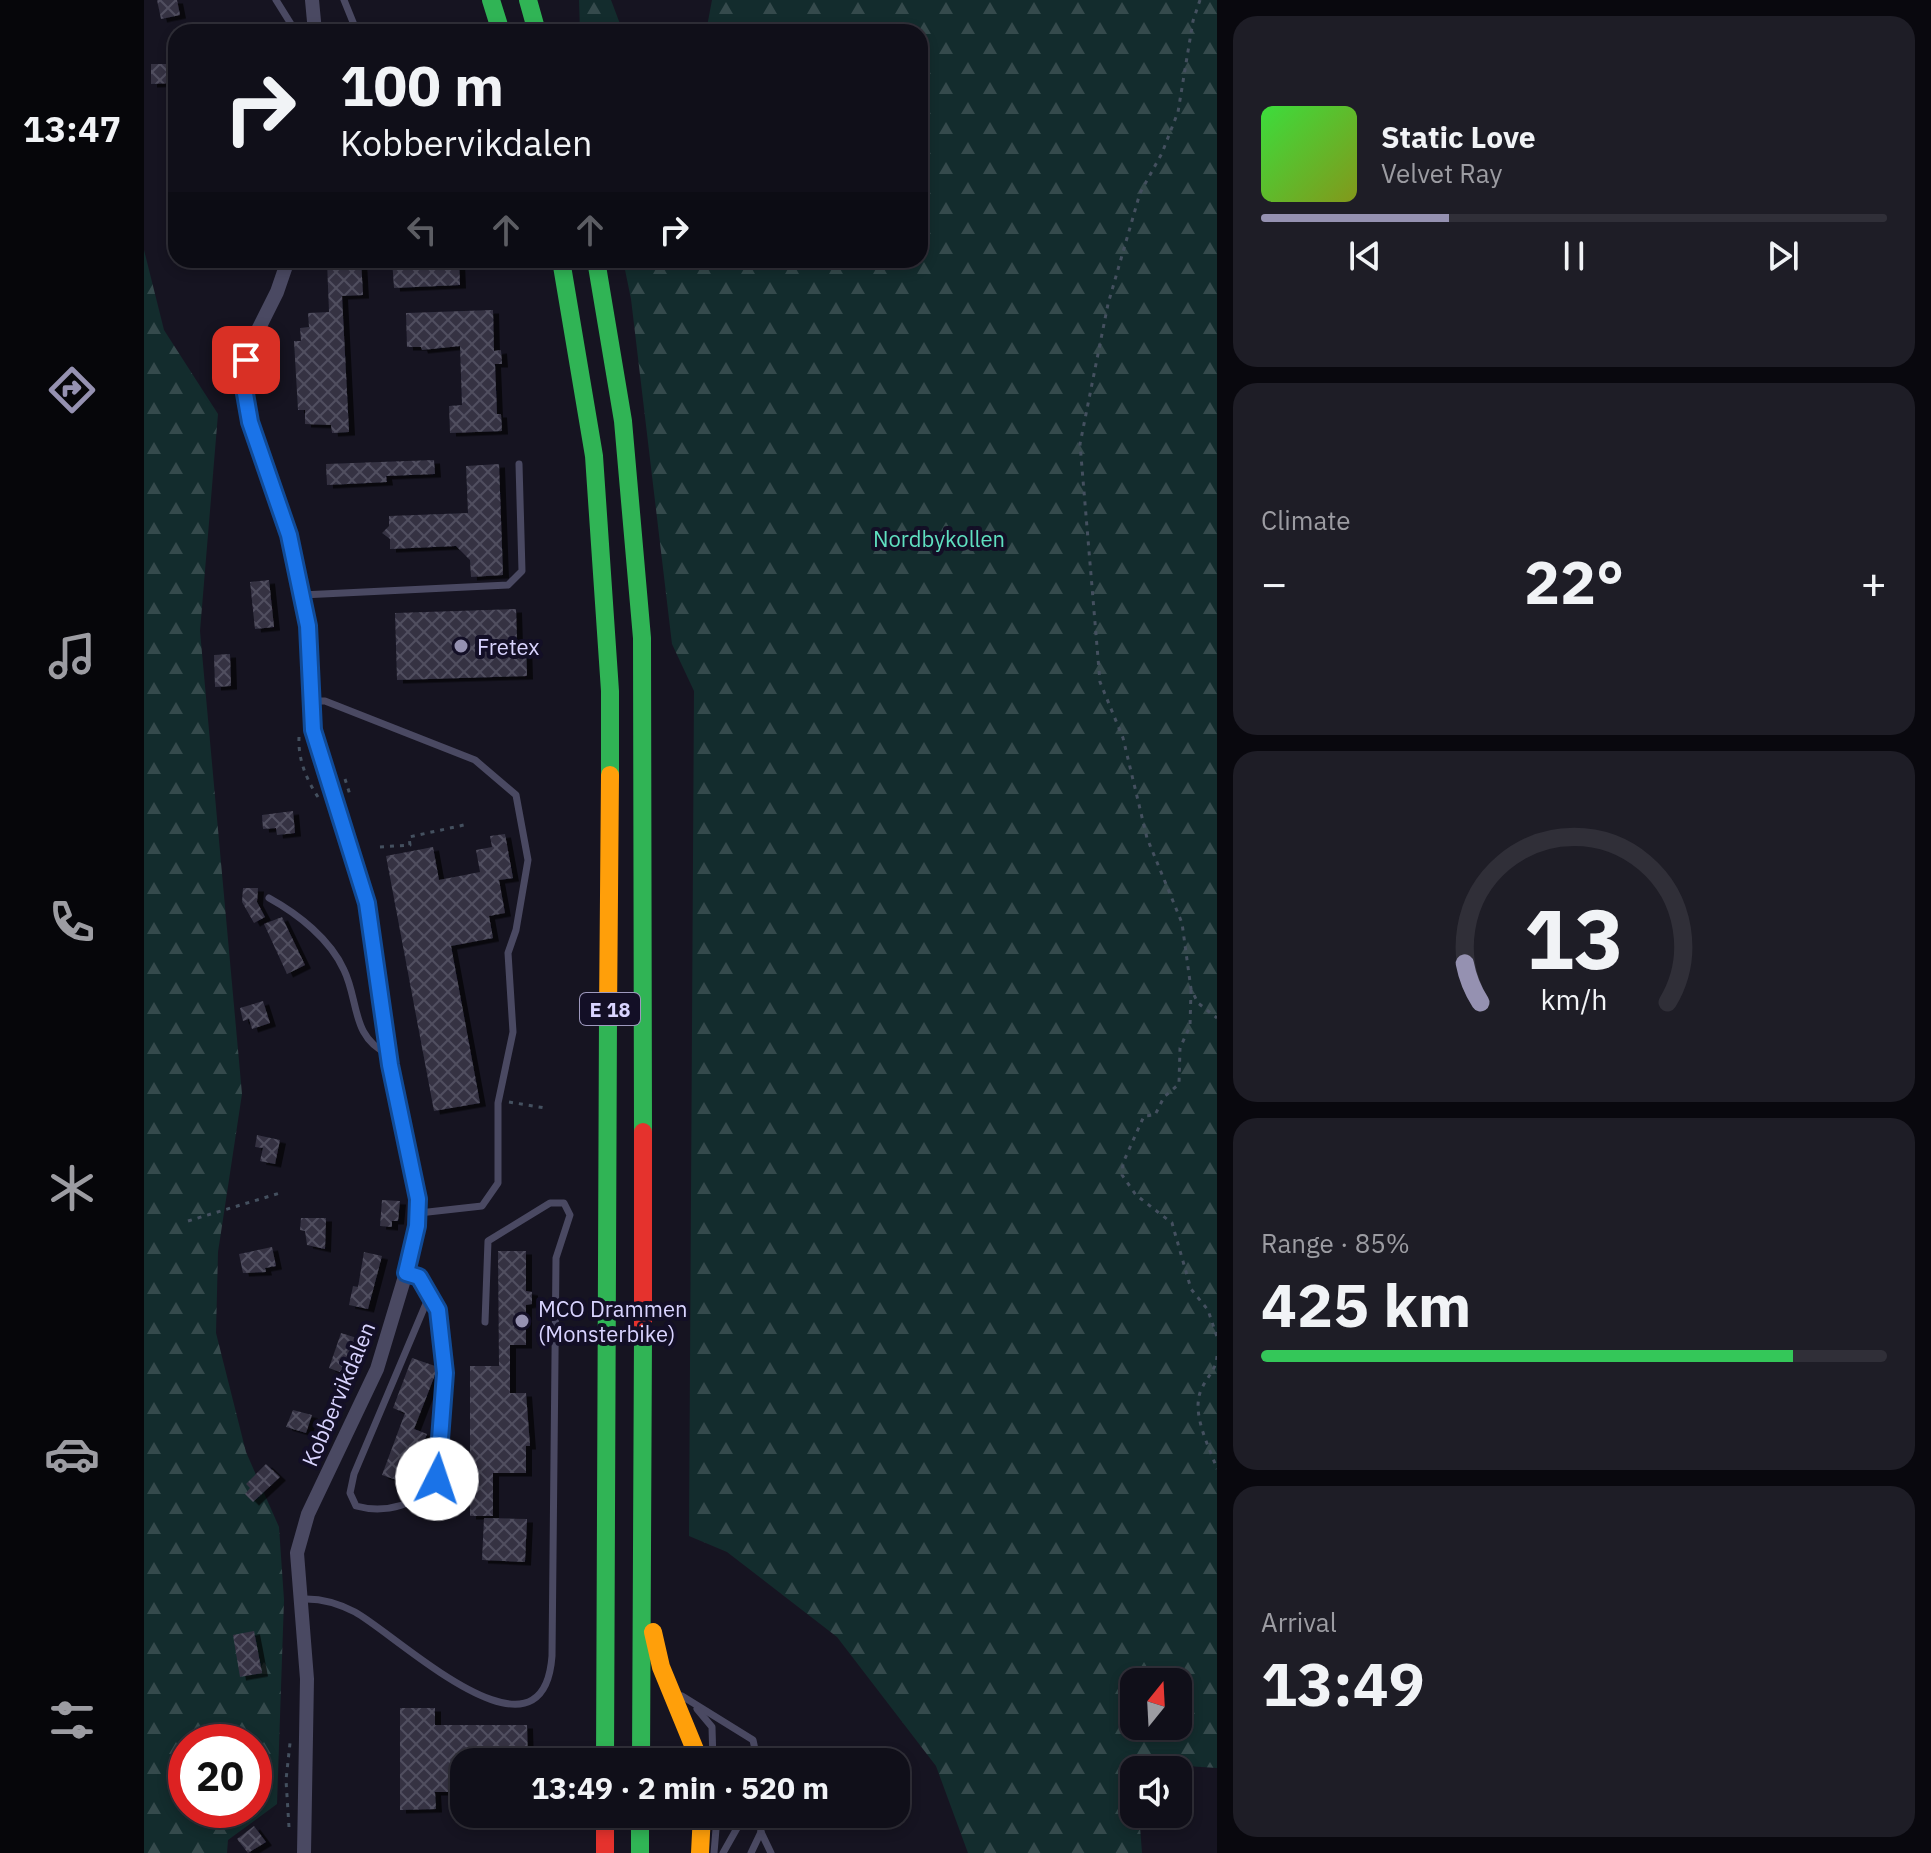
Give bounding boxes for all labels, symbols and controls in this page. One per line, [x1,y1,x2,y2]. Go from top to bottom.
text: 100 m [340,49,504,121]
icon: right [208,56,312,160]
text: 13:47 [23,105,121,152]
text: Static Love [1381,117,1536,156]
text: Kobbervikdalen [340,119,592,166]
text: Velvet Ray [1381,156,1502,190]
icon: left [400,208,444,252]
icon: ahead [484,208,528,252]
icon: ahead [568,208,612,252]
icon: right [652,208,696,252]
icon: previous [1343,234,1387,278]
icon: pause [1552,234,1596,278]
icon: next [1761,234,1805,278]
pin [212,326,280,394]
icon: arrive [224,338,268,382]
icon: directions [44,362,100,418]
text: Climate [1261,503,1351,537]
park label: Nordbykollen [873,524,1005,553]
text: 22° [1524,542,1624,621]
text: − [1261,554,1287,611]
text: + [1861,554,1887,611]
icon: music [44,628,100,684]
place label: Fretex [477,632,540,661]
marker: Fretex [452,637,470,655]
text: 13 [1524,883,1624,991]
icon: phone [44,894,100,950]
text: km/h [1540,981,1608,1018]
road number: E 18 [580,993,640,1025]
icon: climate [44,1160,100,1216]
text: Range · 85% [1261,1226,1410,1260]
text: 425 km [1261,1265,1471,1344]
place label: MCO Drammen (Monsterbike) [538,1294,688,1348]
marker: MCO Drammen (Monsterbike) [513,1312,531,1330]
street label: Kobbervikdalen [295,1317,381,1471]
icon: car [44,1426,100,1482]
position arrow [395,1437,479,1521]
text: Arrival [1261,1605,1337,1639]
text: 13:49 [1261,1644,1425,1723]
north arrow [1120,1668,1192,1740]
map controls [1120,1668,1192,1828]
icon: filters [44,1692,100,1748]
speed limit sign: 20 [168,1724,272,1828]
button: sound [1120,1756,1192,1828]
text: 13:49 · 2 min · 520 m [531,1768,829,1807]

